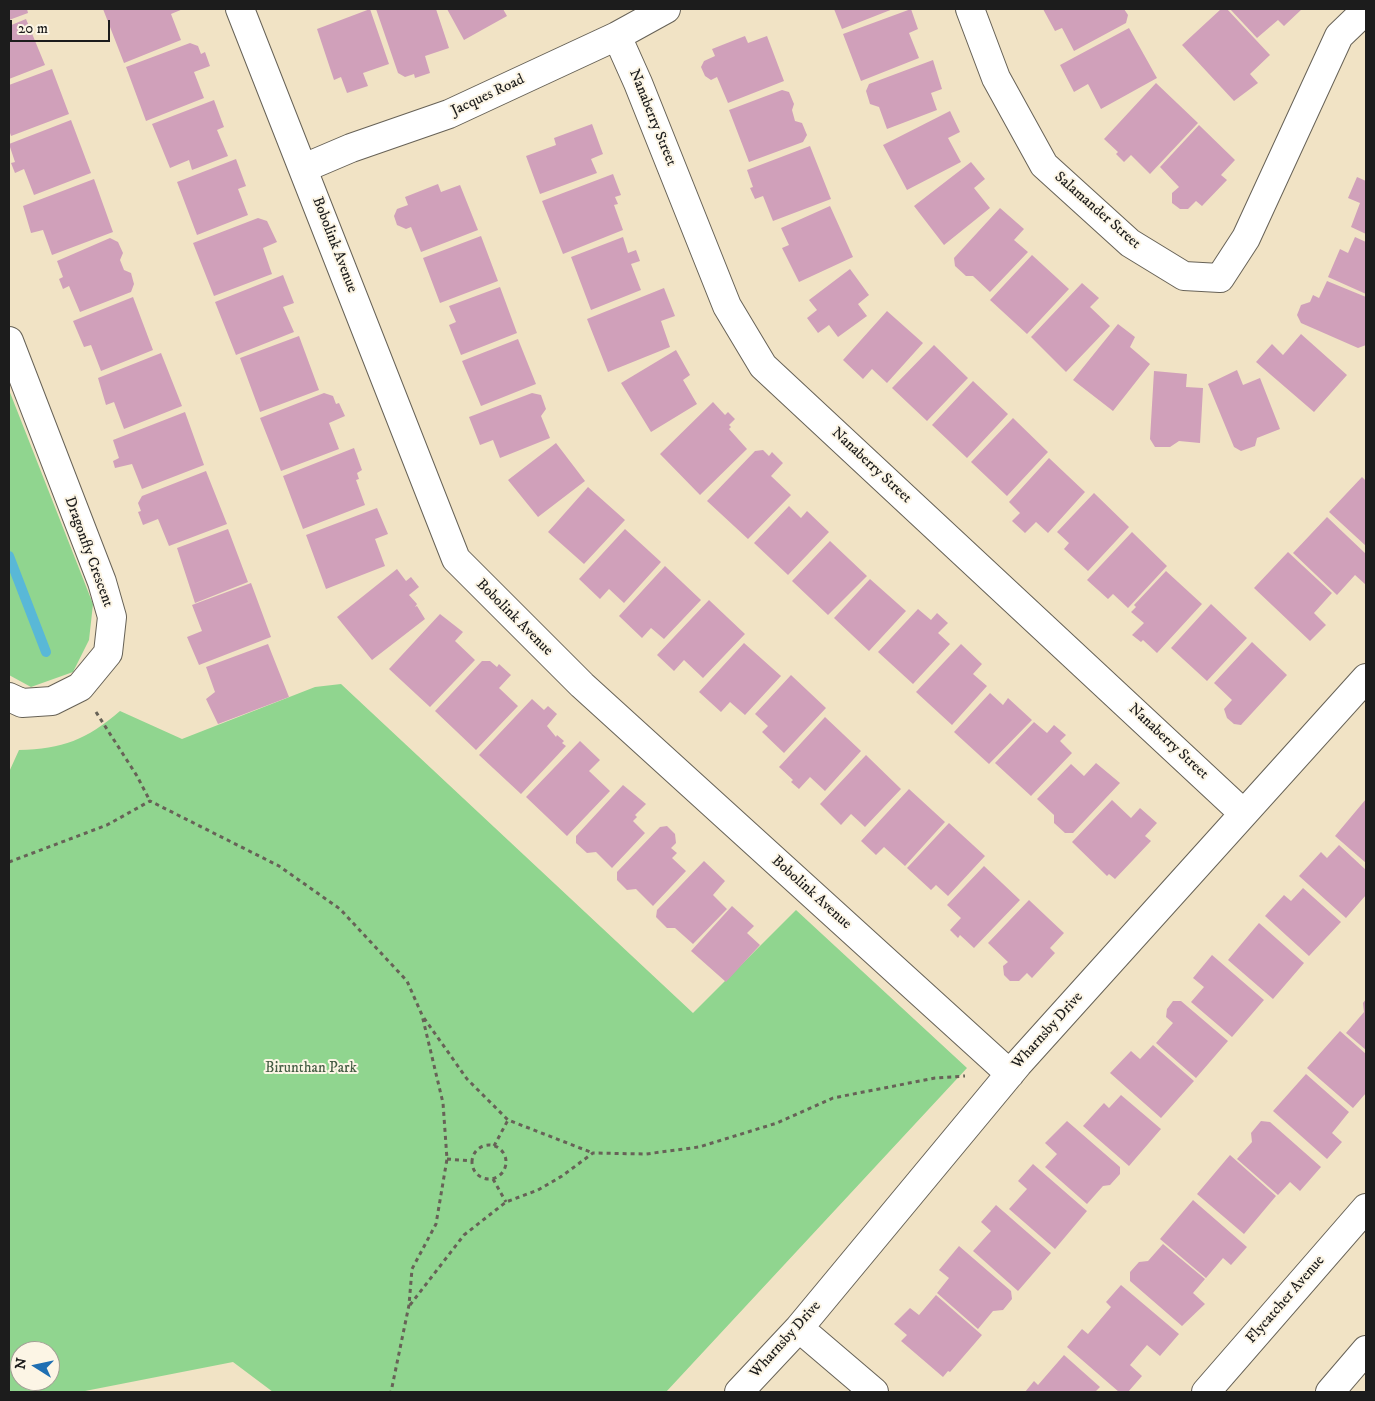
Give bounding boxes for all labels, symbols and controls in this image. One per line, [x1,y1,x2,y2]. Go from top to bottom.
scale bar [12,10,112,42]
text: 20 m [18,19,48,38]
street label: Nanaberry Street [624,67,680,169]
street label: Jacques Road [449,71,527,121]
street label: Salamander Street [1050,169,1144,253]
street label: Bobolink Avenue [307,195,361,295]
street label: Nanaberry Street [827,424,915,508]
street label: Dragonfly Crescent [60,494,116,610]
street label: Bobolink Avenue [472,576,556,660]
street label: Nanaberry Street [1124,700,1212,784]
street label: Bobolink Avenue [767,852,855,934]
street label: Wharnsby Drive [1009,989,1087,1073]
park label: Birunthan Park [265,1060,357,1078]
street label: Flycatcher Avenue [1243,1252,1329,1348]
street label: Wharnsby Drive [747,1298,825,1382]
north arrow [10,1341,60,1391]
text: N [11,1356,31,1371]

